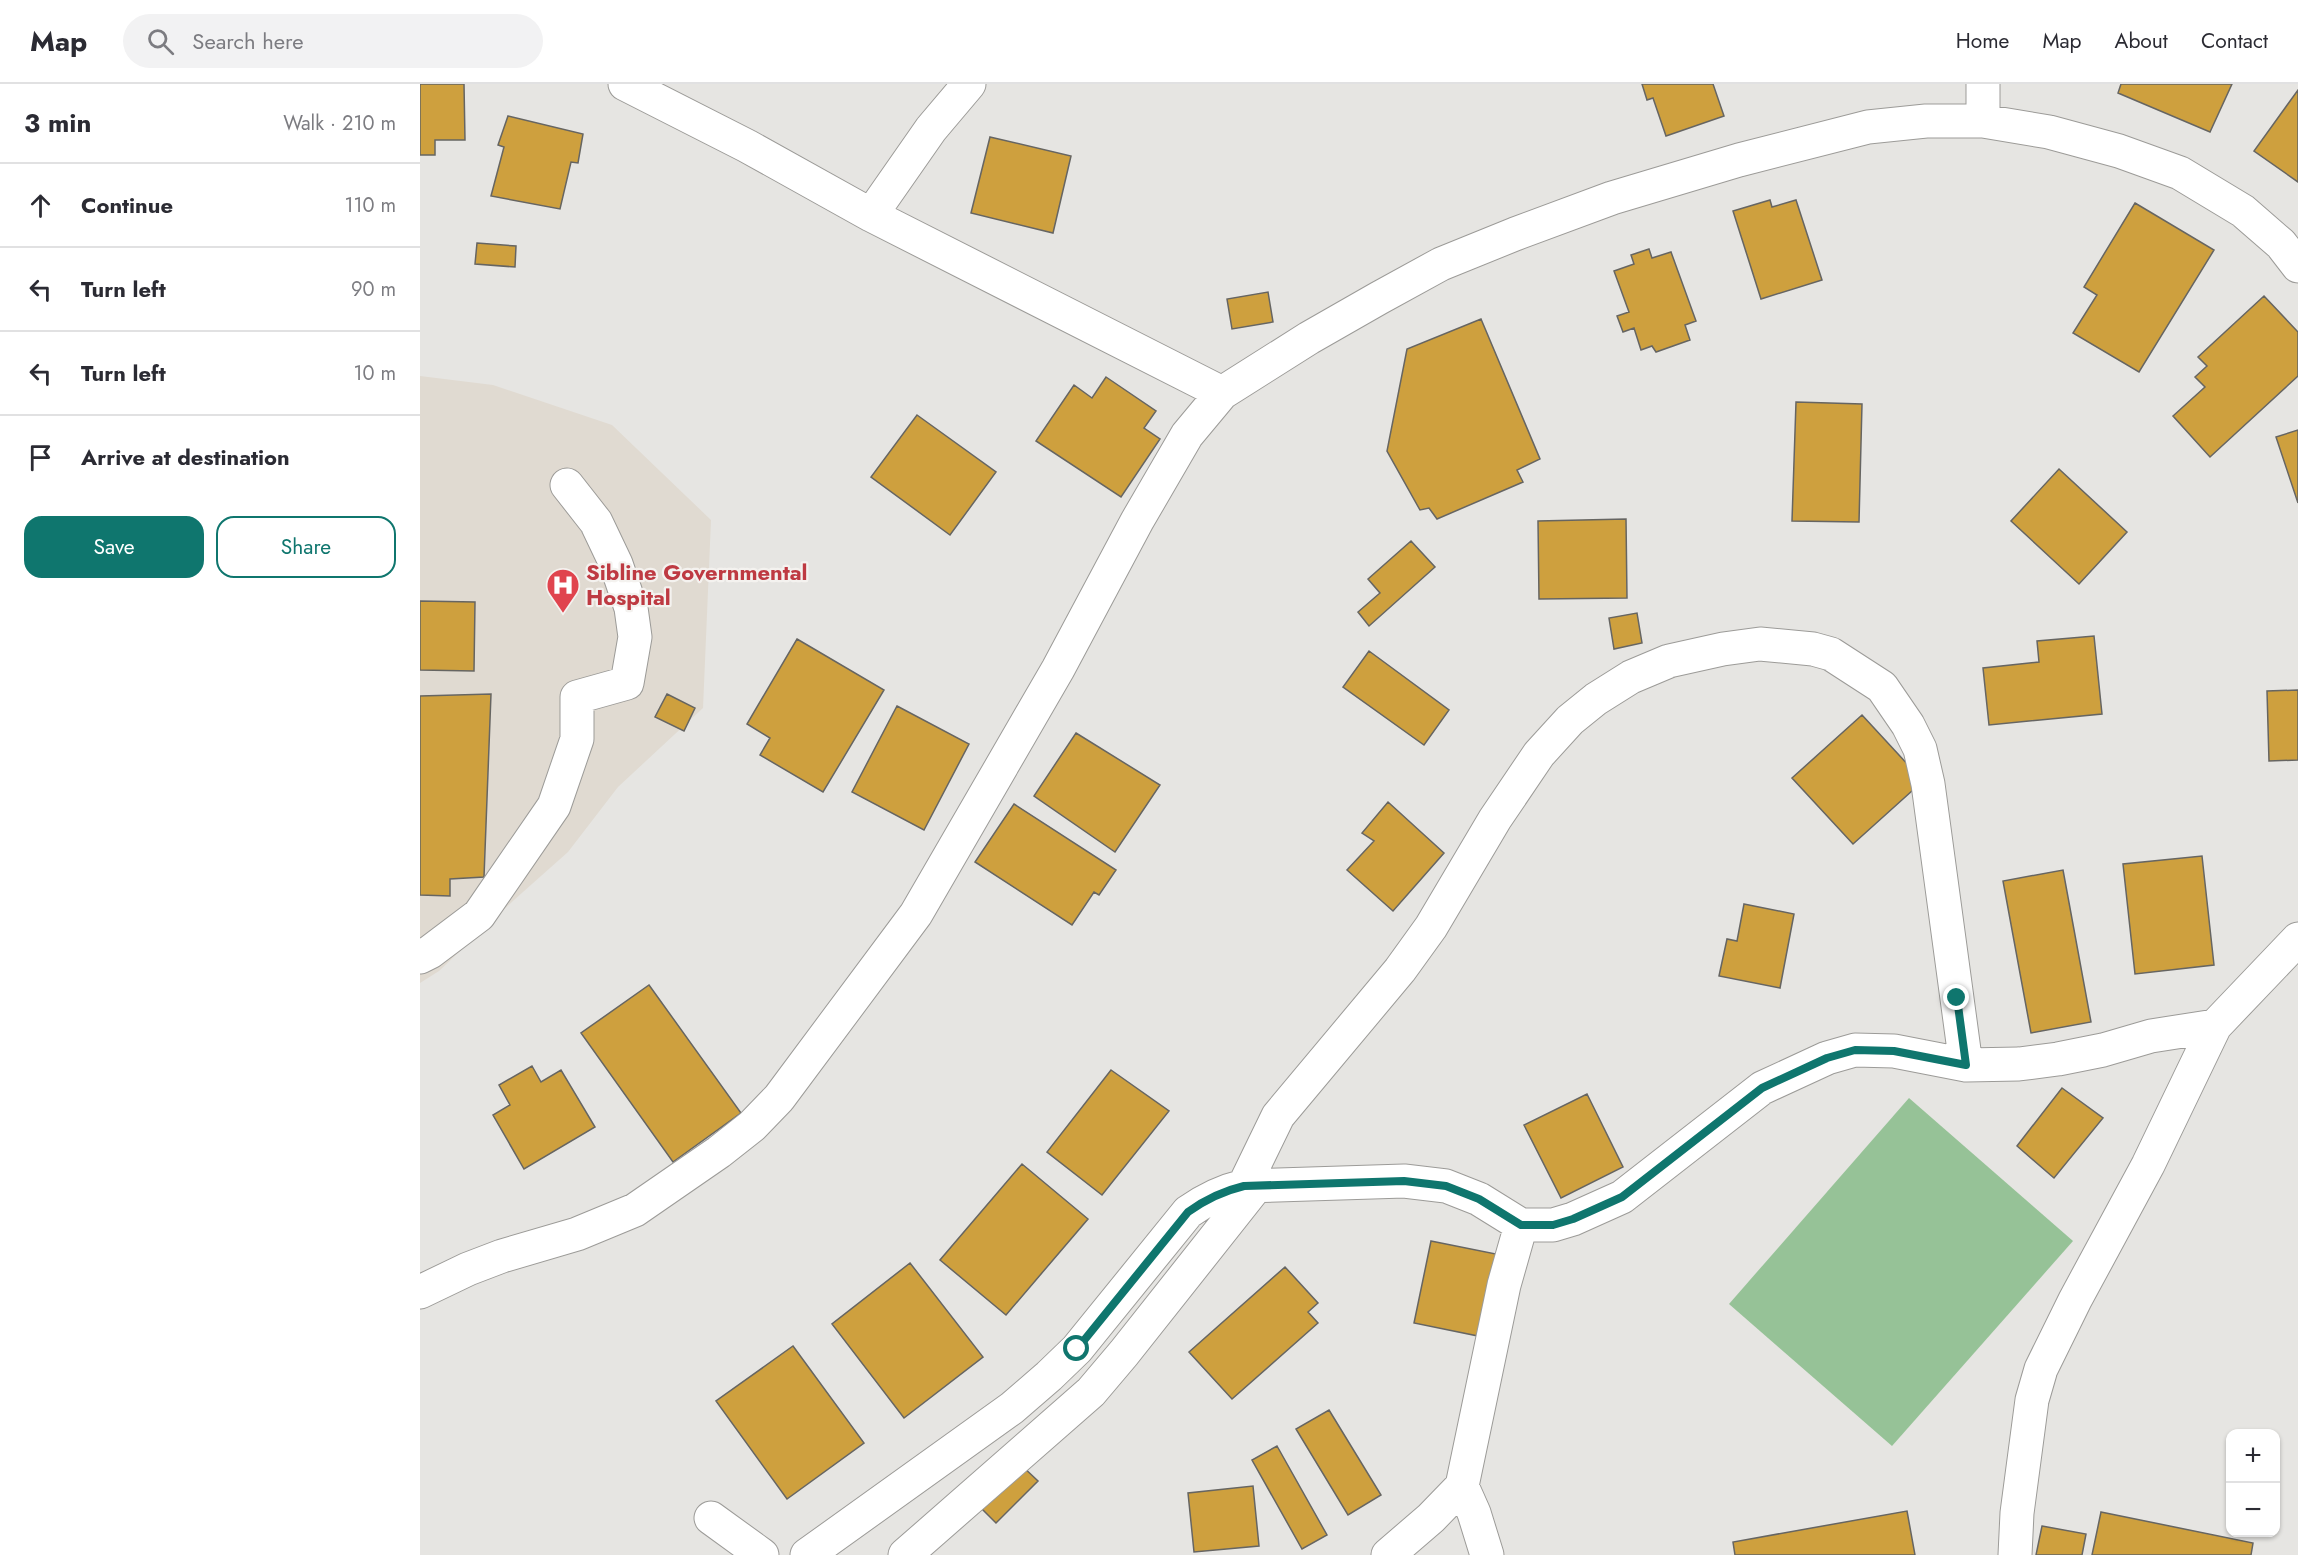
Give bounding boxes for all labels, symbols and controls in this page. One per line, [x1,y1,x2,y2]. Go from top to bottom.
search box [123,14,543,68]
text: Map [30,21,87,62]
icon: search [144,25,177,58]
text: Search here [192,25,304,57]
text: Home [1956,26,2009,56]
text: Map [2042,26,2082,56]
text: About [2115,26,2168,56]
text: Contact [2201,26,2268,56]
text: 3 min [24,104,91,142]
text: Walk · 210 m [283,109,396,138]
icon: ahead [24,189,57,222]
text: Continue [81,189,173,221]
text: 110 m [344,191,396,220]
icon: left [24,273,57,306]
text: Turn left [81,273,166,305]
text: 90 m [351,275,396,304]
icon: left [24,357,57,390]
text: Turn left [81,357,166,389]
text: 10 m [353,359,396,388]
icon: arrive [24,441,57,474]
text: Arrive at destination [81,441,290,473]
button: Save [24,516,204,578]
button: Share [216,516,396,578]
place label: Sibline Governmental Hospital [586,556,807,613]
hospital icon: Sibline Governmental Hospital [545,567,581,614]
route end [1943,984,1969,1010]
route start [1063,1335,1089,1361]
map controls [2226,1429,2280,1537]
button: + [2226,1429,2280,1483]
button: − [2226,1483,2280,1537]

